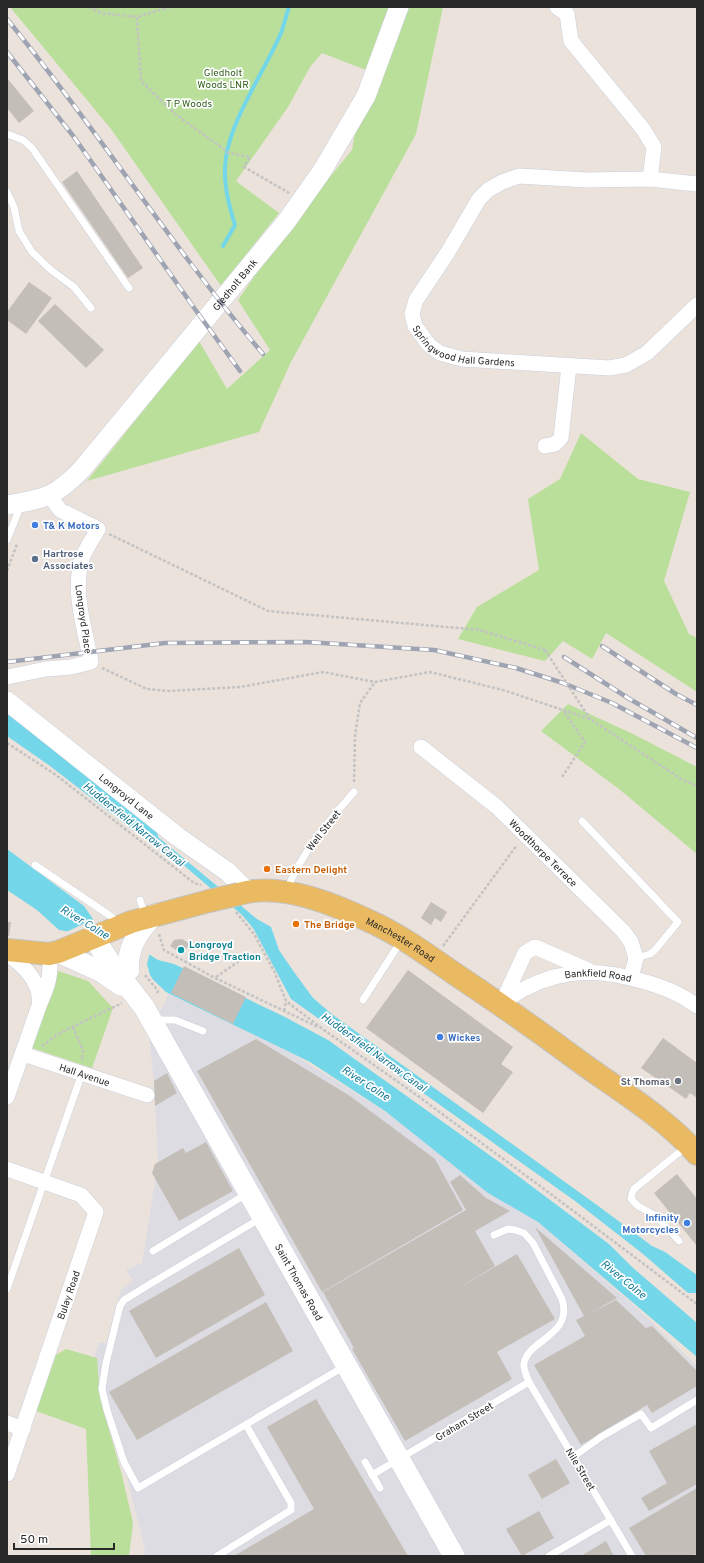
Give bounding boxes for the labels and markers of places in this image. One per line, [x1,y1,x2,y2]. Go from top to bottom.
marker: T& K Motors [30,520,40,530]
place label: T& K Motors [43,520,100,533]
place label: Hartrose Associates [43,548,94,573]
marker: Hartrose Associates [30,554,40,564]
marker: Eastern Delight [262,864,272,874]
place label: Eastern Delight [275,864,347,877]
marker: The Bridge [291,919,301,929]
place label: The Bridge [304,919,355,932]
place label: Longroyd Bridge Traction [189,939,261,964]
marker: Longroyd Bridge Traction [176,945,186,955]
marker: Wickes [435,1032,445,1042]
place label: Wickes [448,1032,481,1045]
place label: St Thomas [621,1076,670,1089]
marker: St Thomas [673,1076,683,1086]
place label: Infinity Motorcycles [622,1212,679,1237]
marker: Infinity Motorcycles [682,1218,692,1228]

